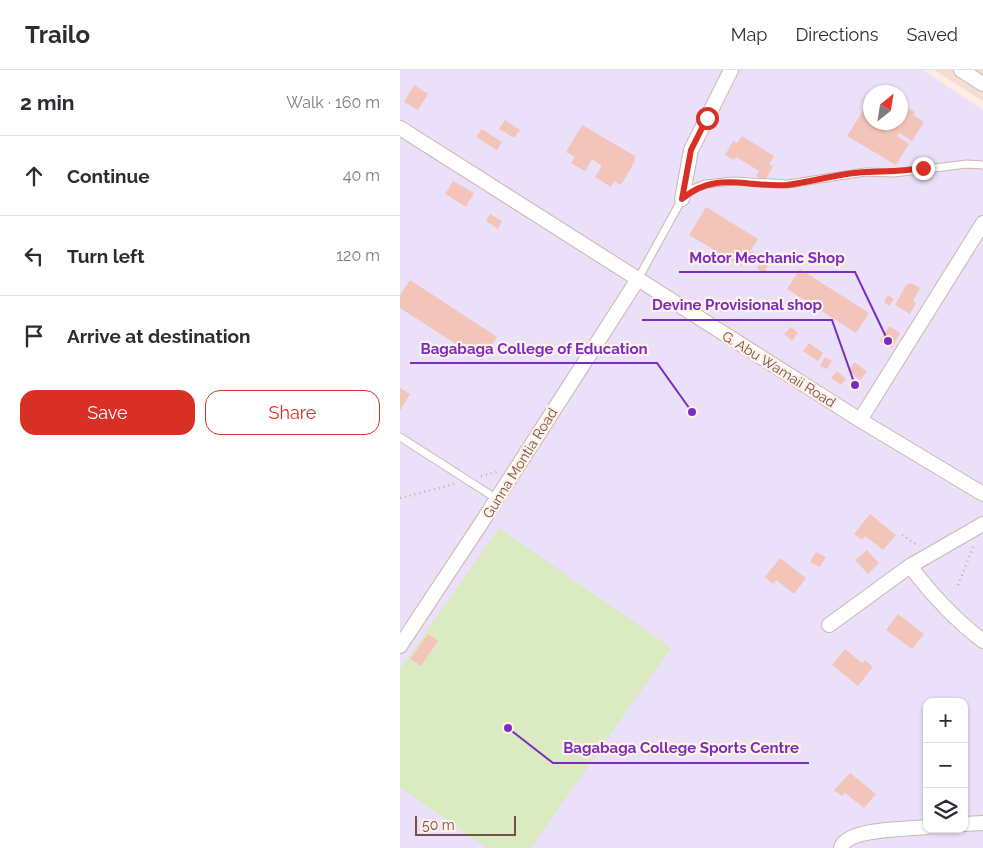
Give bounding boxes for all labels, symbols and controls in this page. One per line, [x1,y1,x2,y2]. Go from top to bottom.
text: Trailo [25,20,90,49]
text: Map [731,24,767,45]
text: Directions [795,24,879,45]
text: Saved [907,24,958,45]
north arrow [863,85,908,130]
text: 2 min [20,90,74,115]
text: Walk · 160 m [286,93,380,112]
route start [696,107,719,130]
route end [912,157,935,180]
icon: ahead [20,162,48,190]
text: Continue [67,165,150,187]
text: 40 m [343,166,380,185]
icon: left [20,242,48,270]
callout: Motor Mechanic Shop [679,242,855,272]
text: Turn left [67,245,144,267]
text: 120 m [336,246,380,265]
text: Motor Mechanic Shop [689,249,845,267]
callout: Devine Provisional shop [642,290,832,320]
text: Devine Provisional shop [652,296,823,314]
icon: arrive [20,322,48,350]
text: Arrive at destination [67,325,251,347]
street label: G. Abu Wamaii Road [719,328,839,410]
callout: Bagabaga College of Education [410,333,657,363]
text: Bagabaga College of Education [420,340,648,358]
button: Save [20,390,195,435]
button: Share [205,390,380,435]
street label: Gunna Montia Road [480,405,560,521]
map controls [923,698,968,833]
button: + [923,698,968,743]
callout: Bagabaga College Sports Centre [553,733,809,763]
text: Bagabaga College Sports Centre [563,739,799,757]
button: − [923,743,968,788]
button: layers [923,788,968,833]
scale bar [415,813,516,836]
text: 50 m [422,817,455,833]

